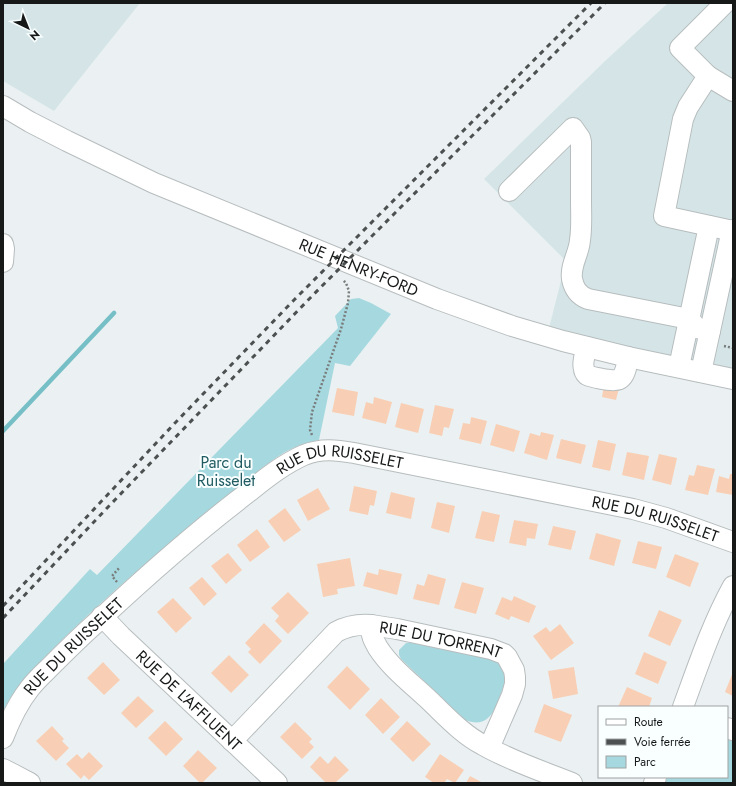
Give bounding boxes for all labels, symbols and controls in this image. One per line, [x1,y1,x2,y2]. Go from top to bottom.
north arrow [8,8,48,48]
text: N [26,26,43,44]
street label: RUE HENRY-FORD [296,232,422,302]
street label: RUE DU RUISSELET [271,439,406,480]
park label: Parc du Ruisselet [197,451,255,492]
street label: RUE DU RUISSELET [590,490,722,548]
street label: RUE DU RUISSELET [17,592,128,700]
street label: RUE DU TORRENT [378,615,506,664]
street label: RUE DE L'AFFLUENT [131,645,247,756]
legend [598,706,728,778]
text: Route [634,713,663,731]
text: Voie ferrée [634,733,690,751]
text: Parc [634,753,656,771]

